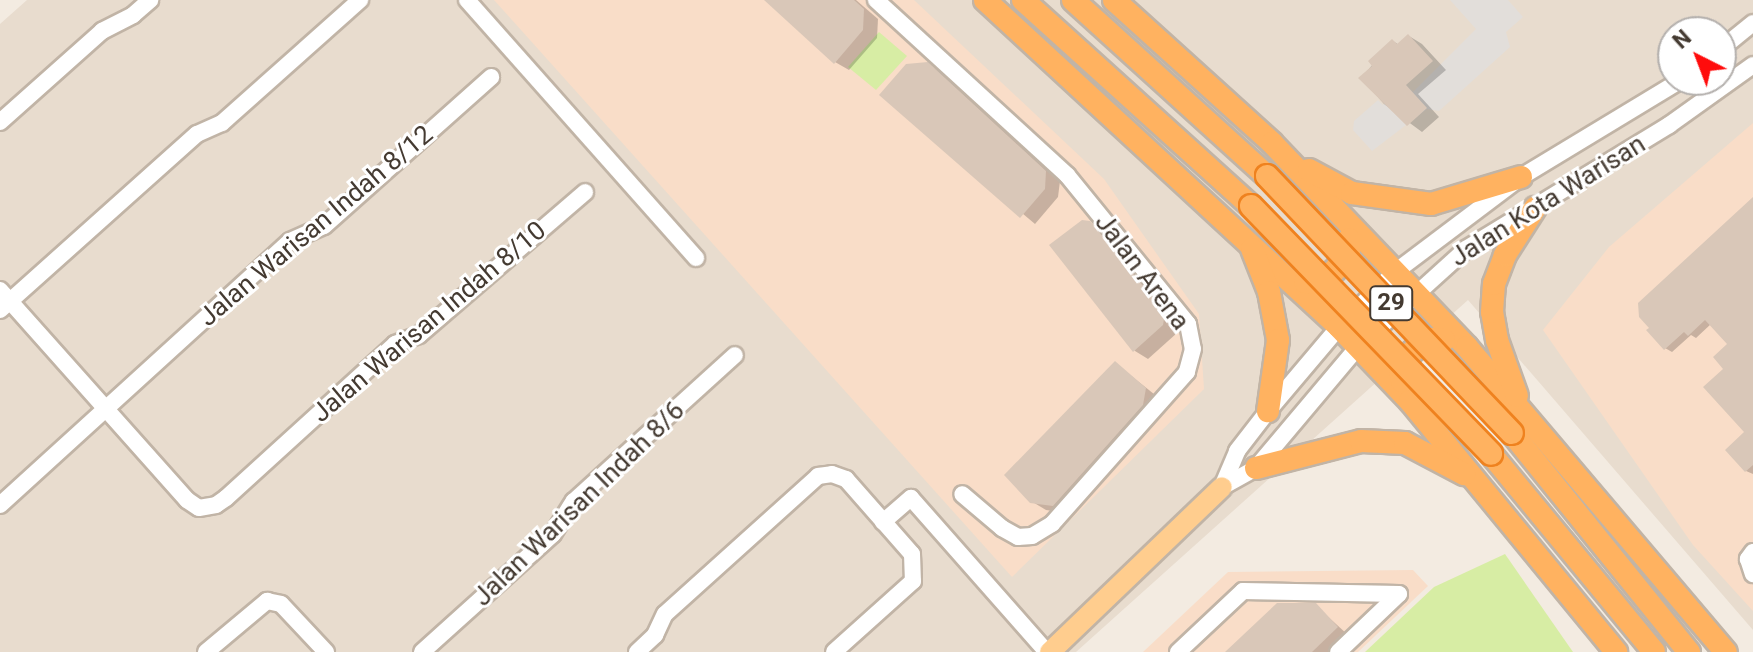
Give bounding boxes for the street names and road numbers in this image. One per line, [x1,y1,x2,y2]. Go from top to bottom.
street label: Jalan Warisan Indah 8/12 [193,119,439,333]
street label: Jalan Kota Warisan [1445,129,1651,273]
street label: Jalan Arena [1088,208,1196,336]
street label: Jalan Warisan Indah 8/10 [306,215,552,429]
road number: 29 [1369,283,1413,323]
street label: Jalan Warisan Indah 8/6 [467,395,691,613]

